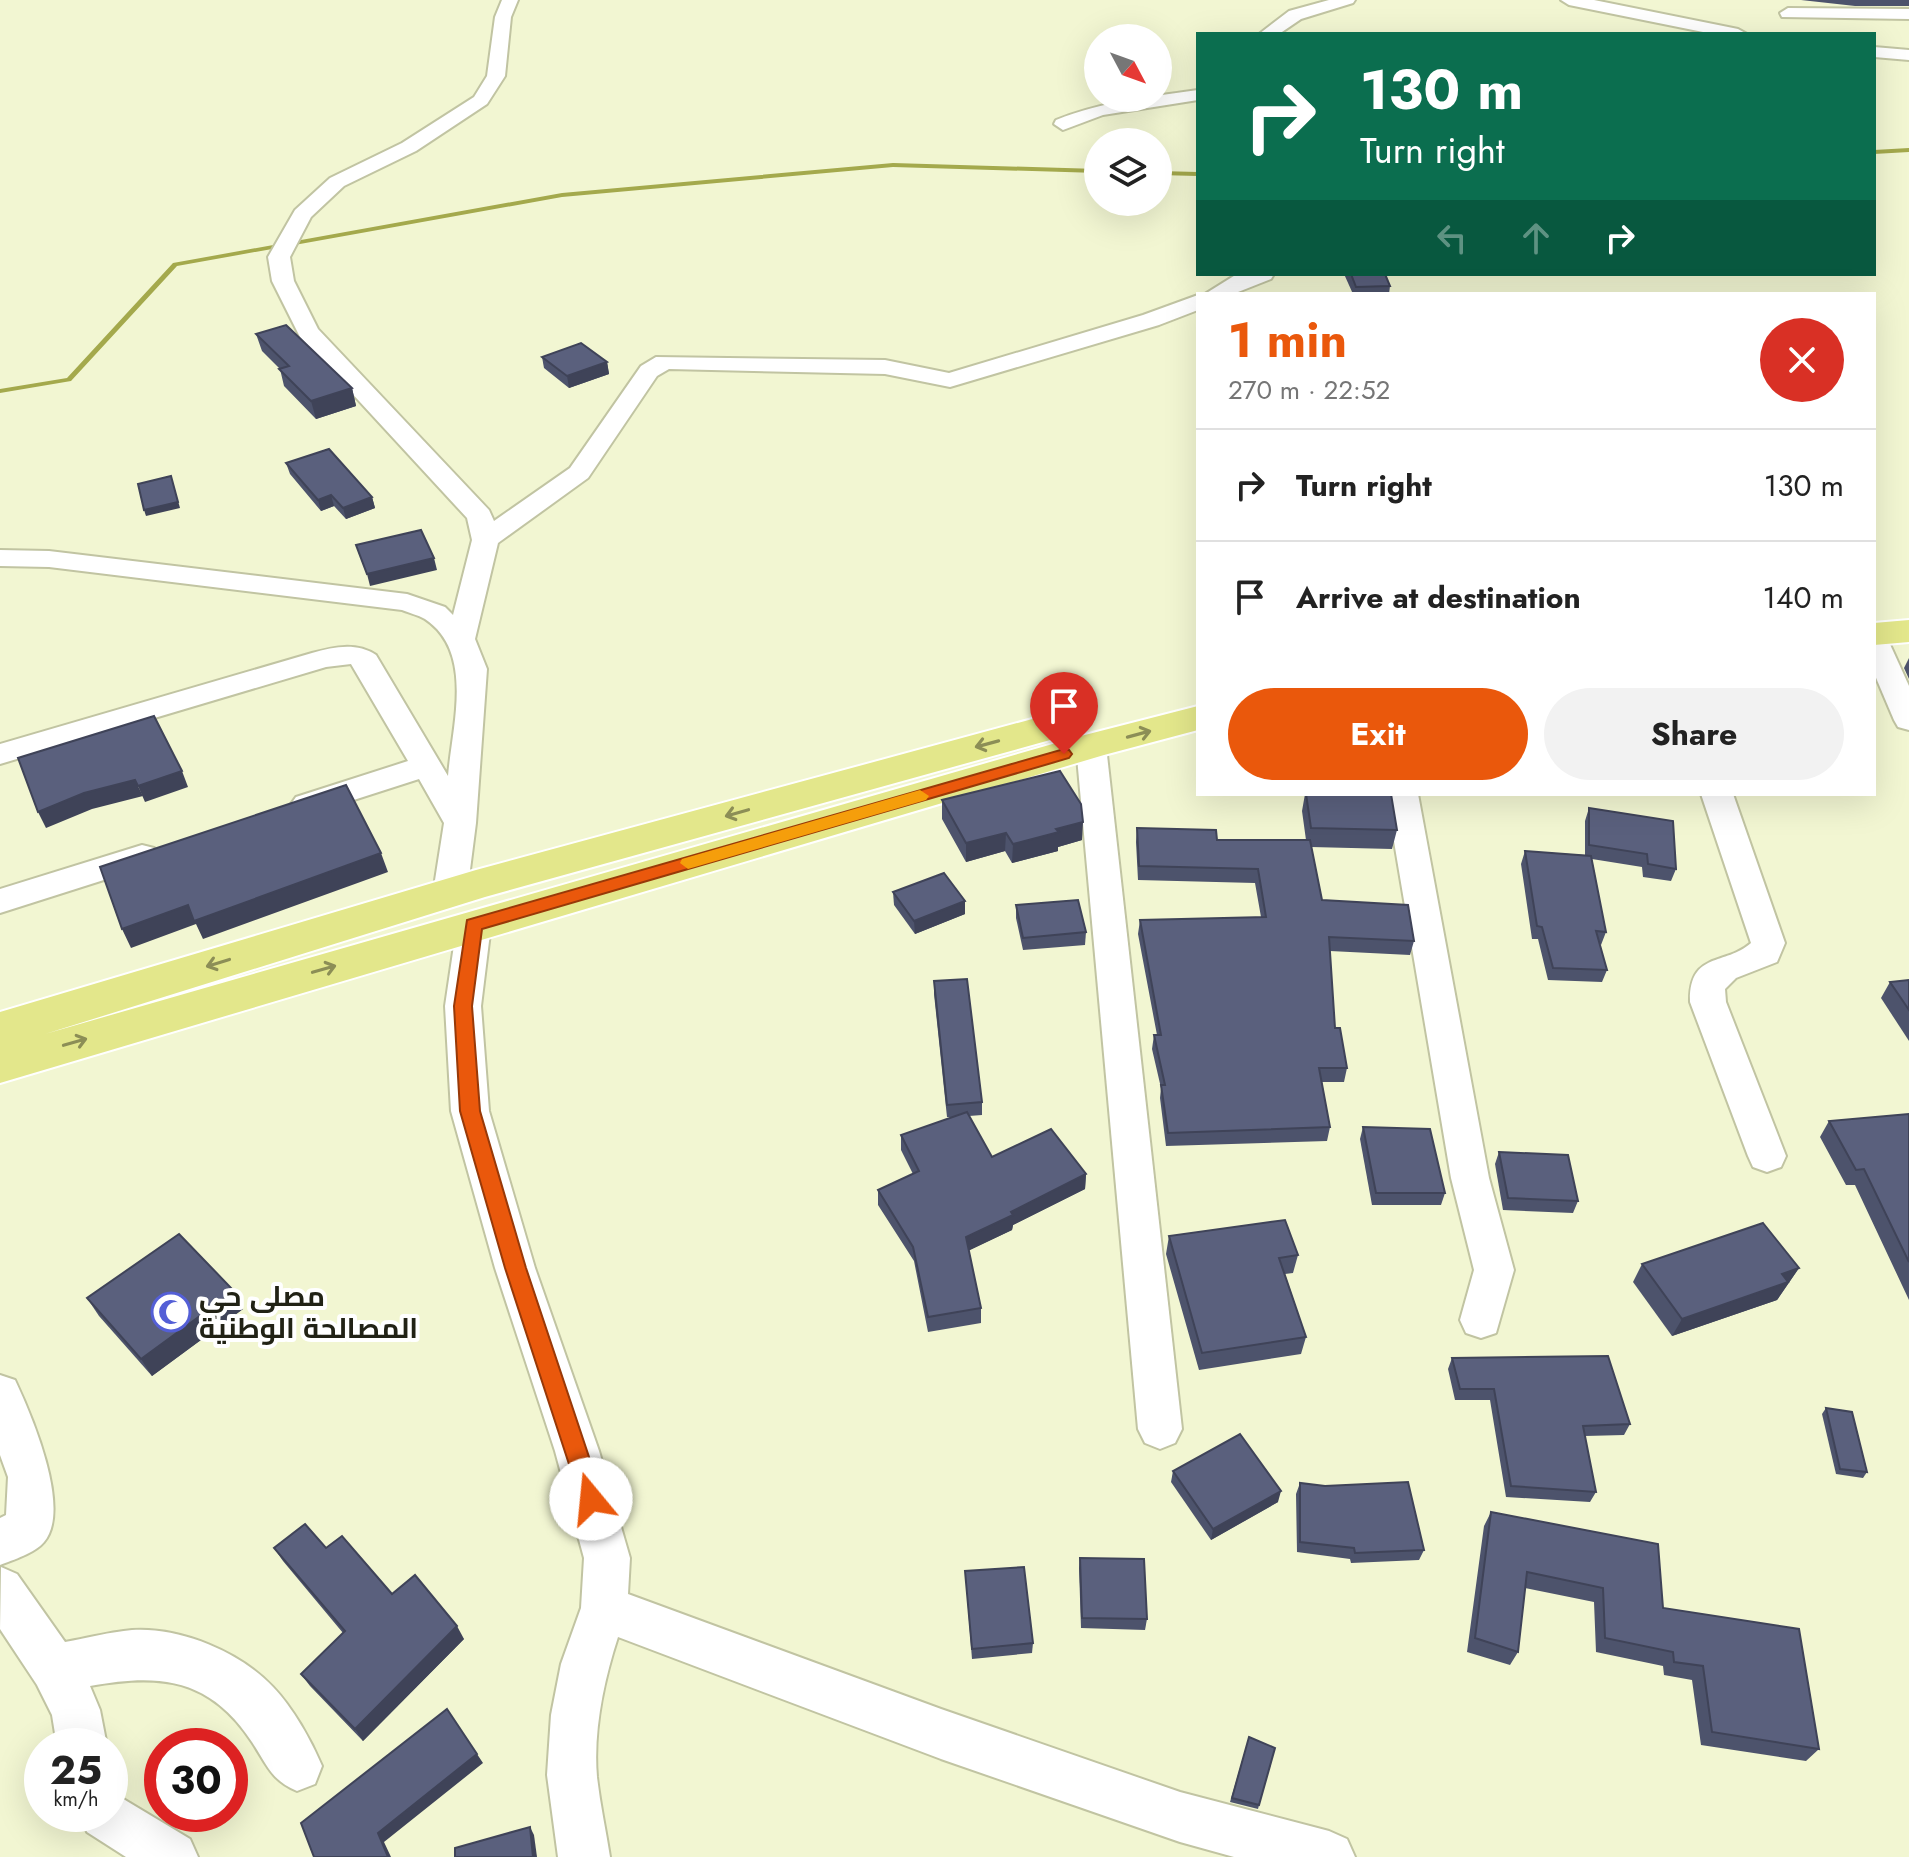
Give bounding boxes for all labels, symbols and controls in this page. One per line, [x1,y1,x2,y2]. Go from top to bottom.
north arrow [1084,24,1172,112]
map controls [1084,24,1172,216]
text: 130 m [1360,49,1523,130]
icon: right [1228,64,1332,168]
text: Turn right [1360,124,1505,176]
button: layers [1084,128,1172,216]
icon: left [1430,216,1474,260]
icon: ahead [1514,216,1558,260]
icon: right [1598,216,1642,260]
text: 1 min [1228,306,1347,375]
button: close [1760,318,1844,402]
text: 270 m · 22:52 [1228,371,1390,409]
icon: right [1228,463,1272,507]
text: Turn right [1296,464,1432,507]
text: 130 m [1764,464,1844,507]
icon: arrive [1228,575,1272,619]
text: Arrive at destination [1296,576,1581,619]
text: 140 m [1763,576,1844,619]
pin [1030,672,1098,754]
icon: arrive [1042,684,1086,728]
button: Exit [1228,688,1528,780]
button: Share [1544,688,1844,780]
one-way arrow [1125,725,1151,740]
one-way arrow [975,737,1001,752]
one-way arrow [724,806,750,821]
one-way arrow [206,956,232,971]
one-way arrow [311,961,337,976]
one-way arrow [61,1034,87,1049]
place label: مصلى حي المصالحة الوطنية [199,1276,418,1349]
mosque icon: مصلى حي المصالحة الوطنية [150,1291,192,1333]
position arrow [549,1457,633,1541]
speed limit sign: 30 [144,1728,248,1832]
text: 25 [50,1741,102,1799]
text: km/h [53,1785,99,1814]

